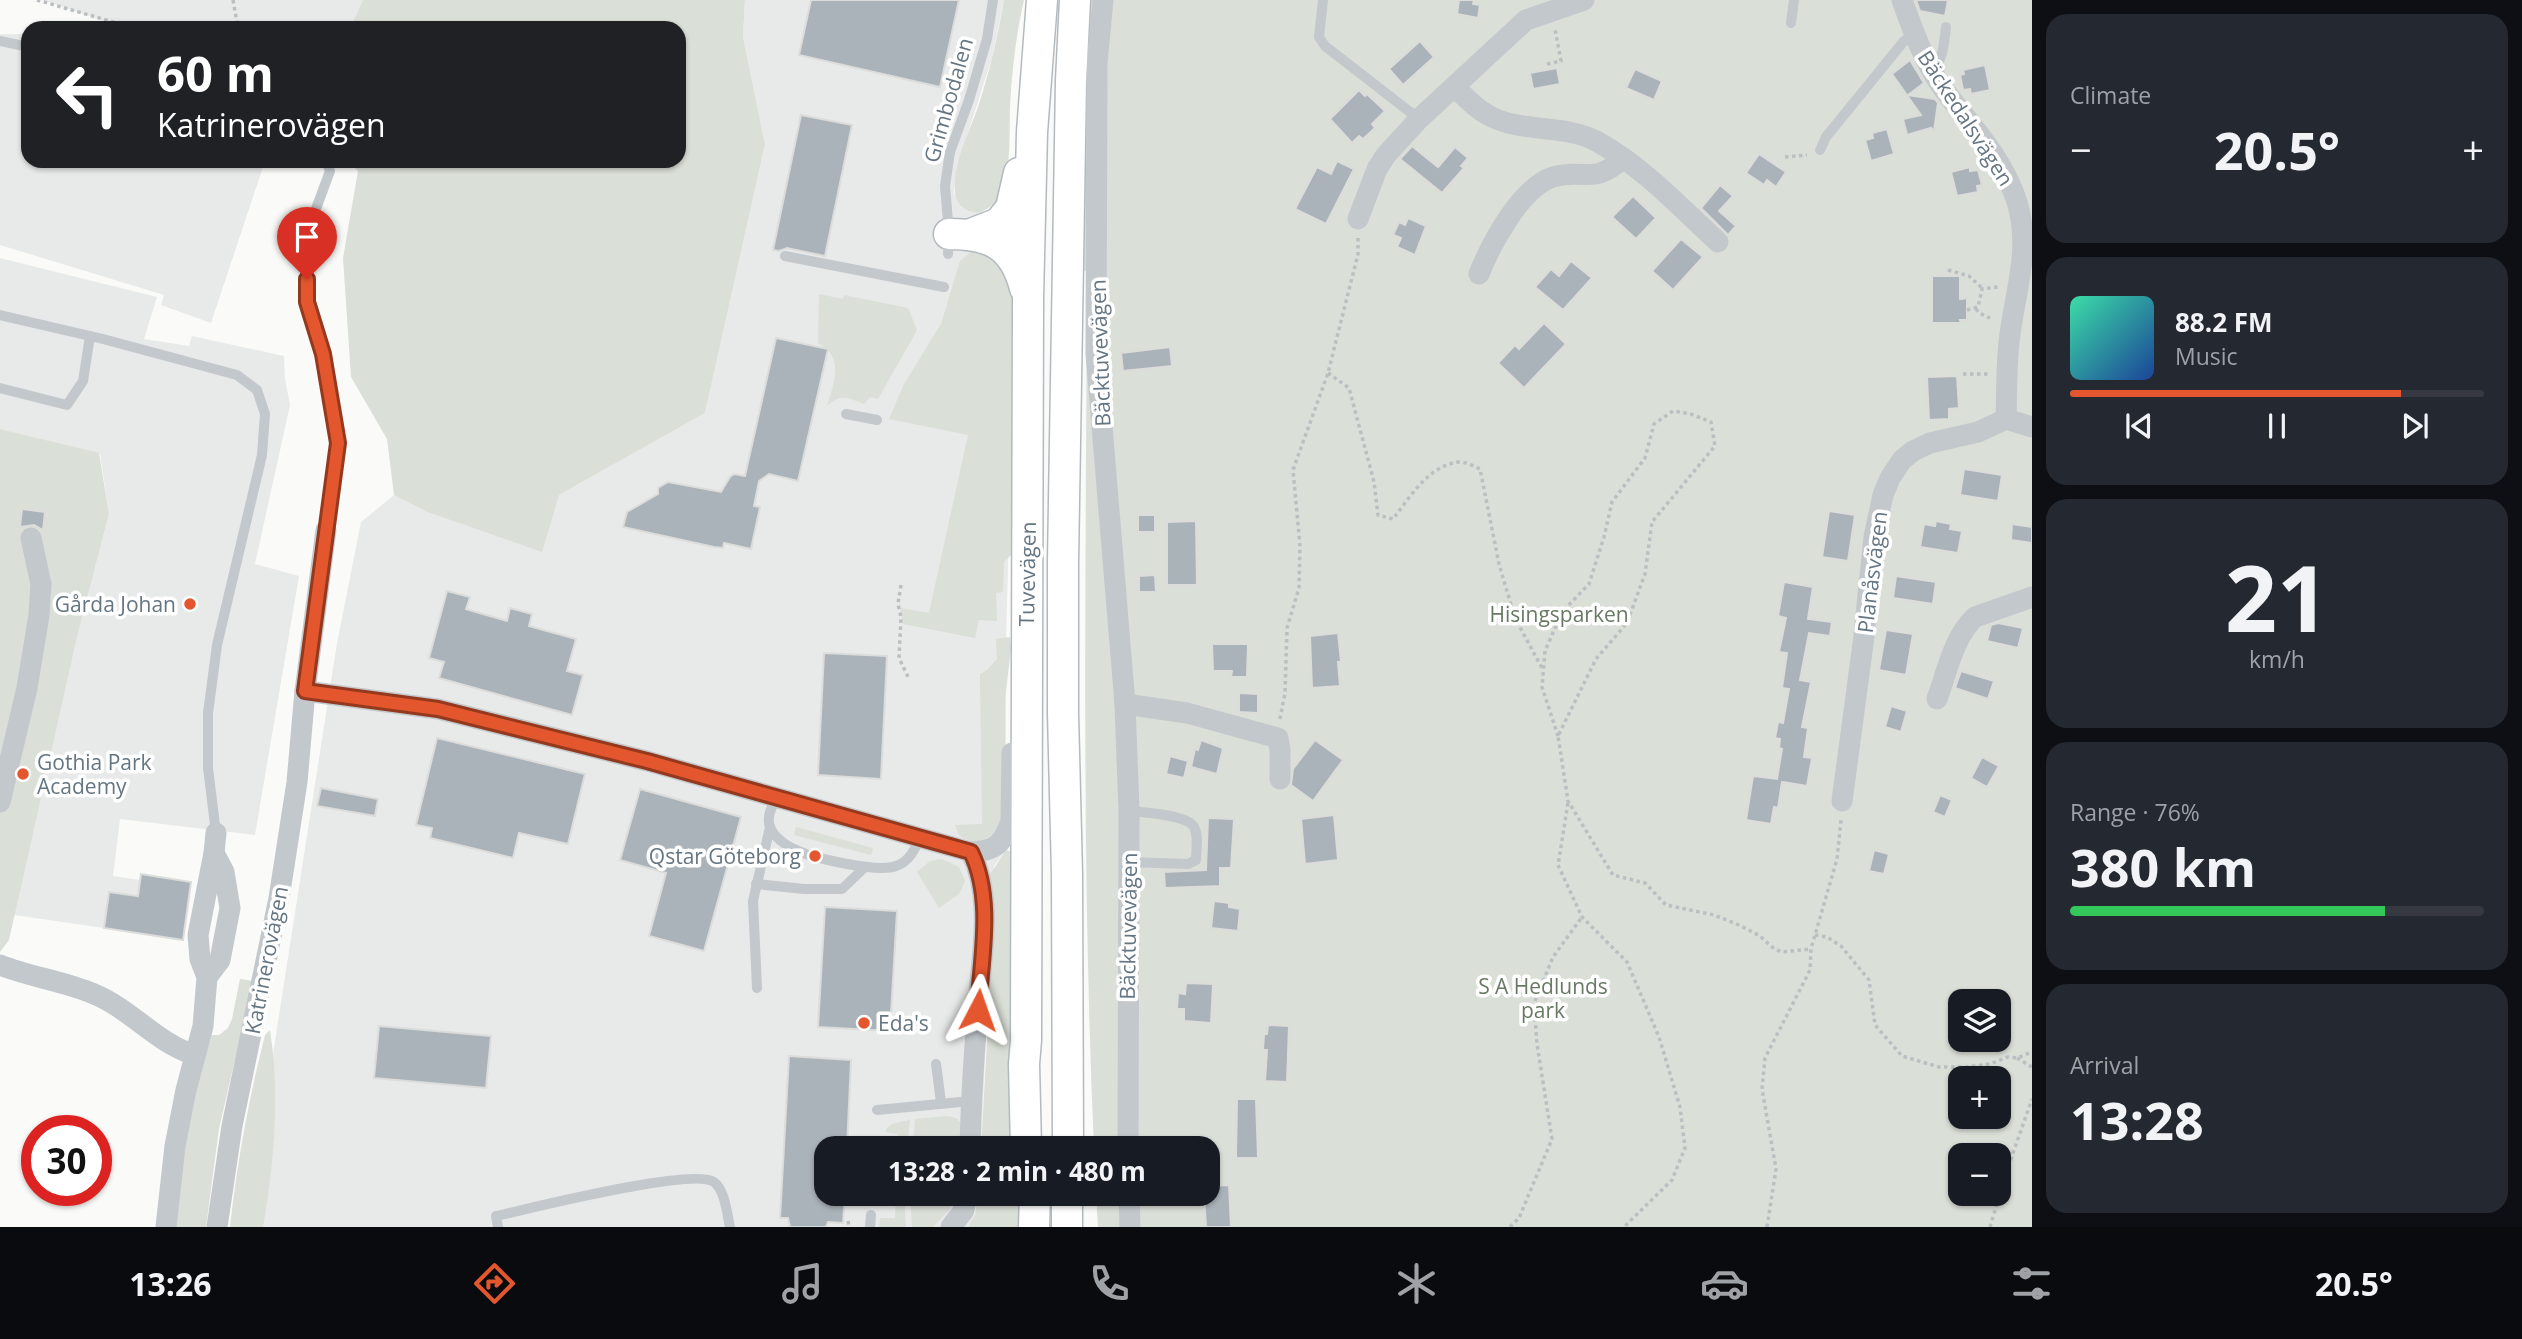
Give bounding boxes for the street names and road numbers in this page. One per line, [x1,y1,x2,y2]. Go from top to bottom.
street label: Grimbodalen [917,34,979,166]
street label: Bäckedalsvägen [1912,45,2020,191]
street label: Bäcktuvevägen [1083,279,1117,427]
street label: Planåsvägen [1851,510,1893,634]
street label: Tuvevägen [1012,521,1042,627]
street label: Bäcktuvevägen [1113,852,1143,1000]
street label: Katrinerovägen [238,884,294,1036]

